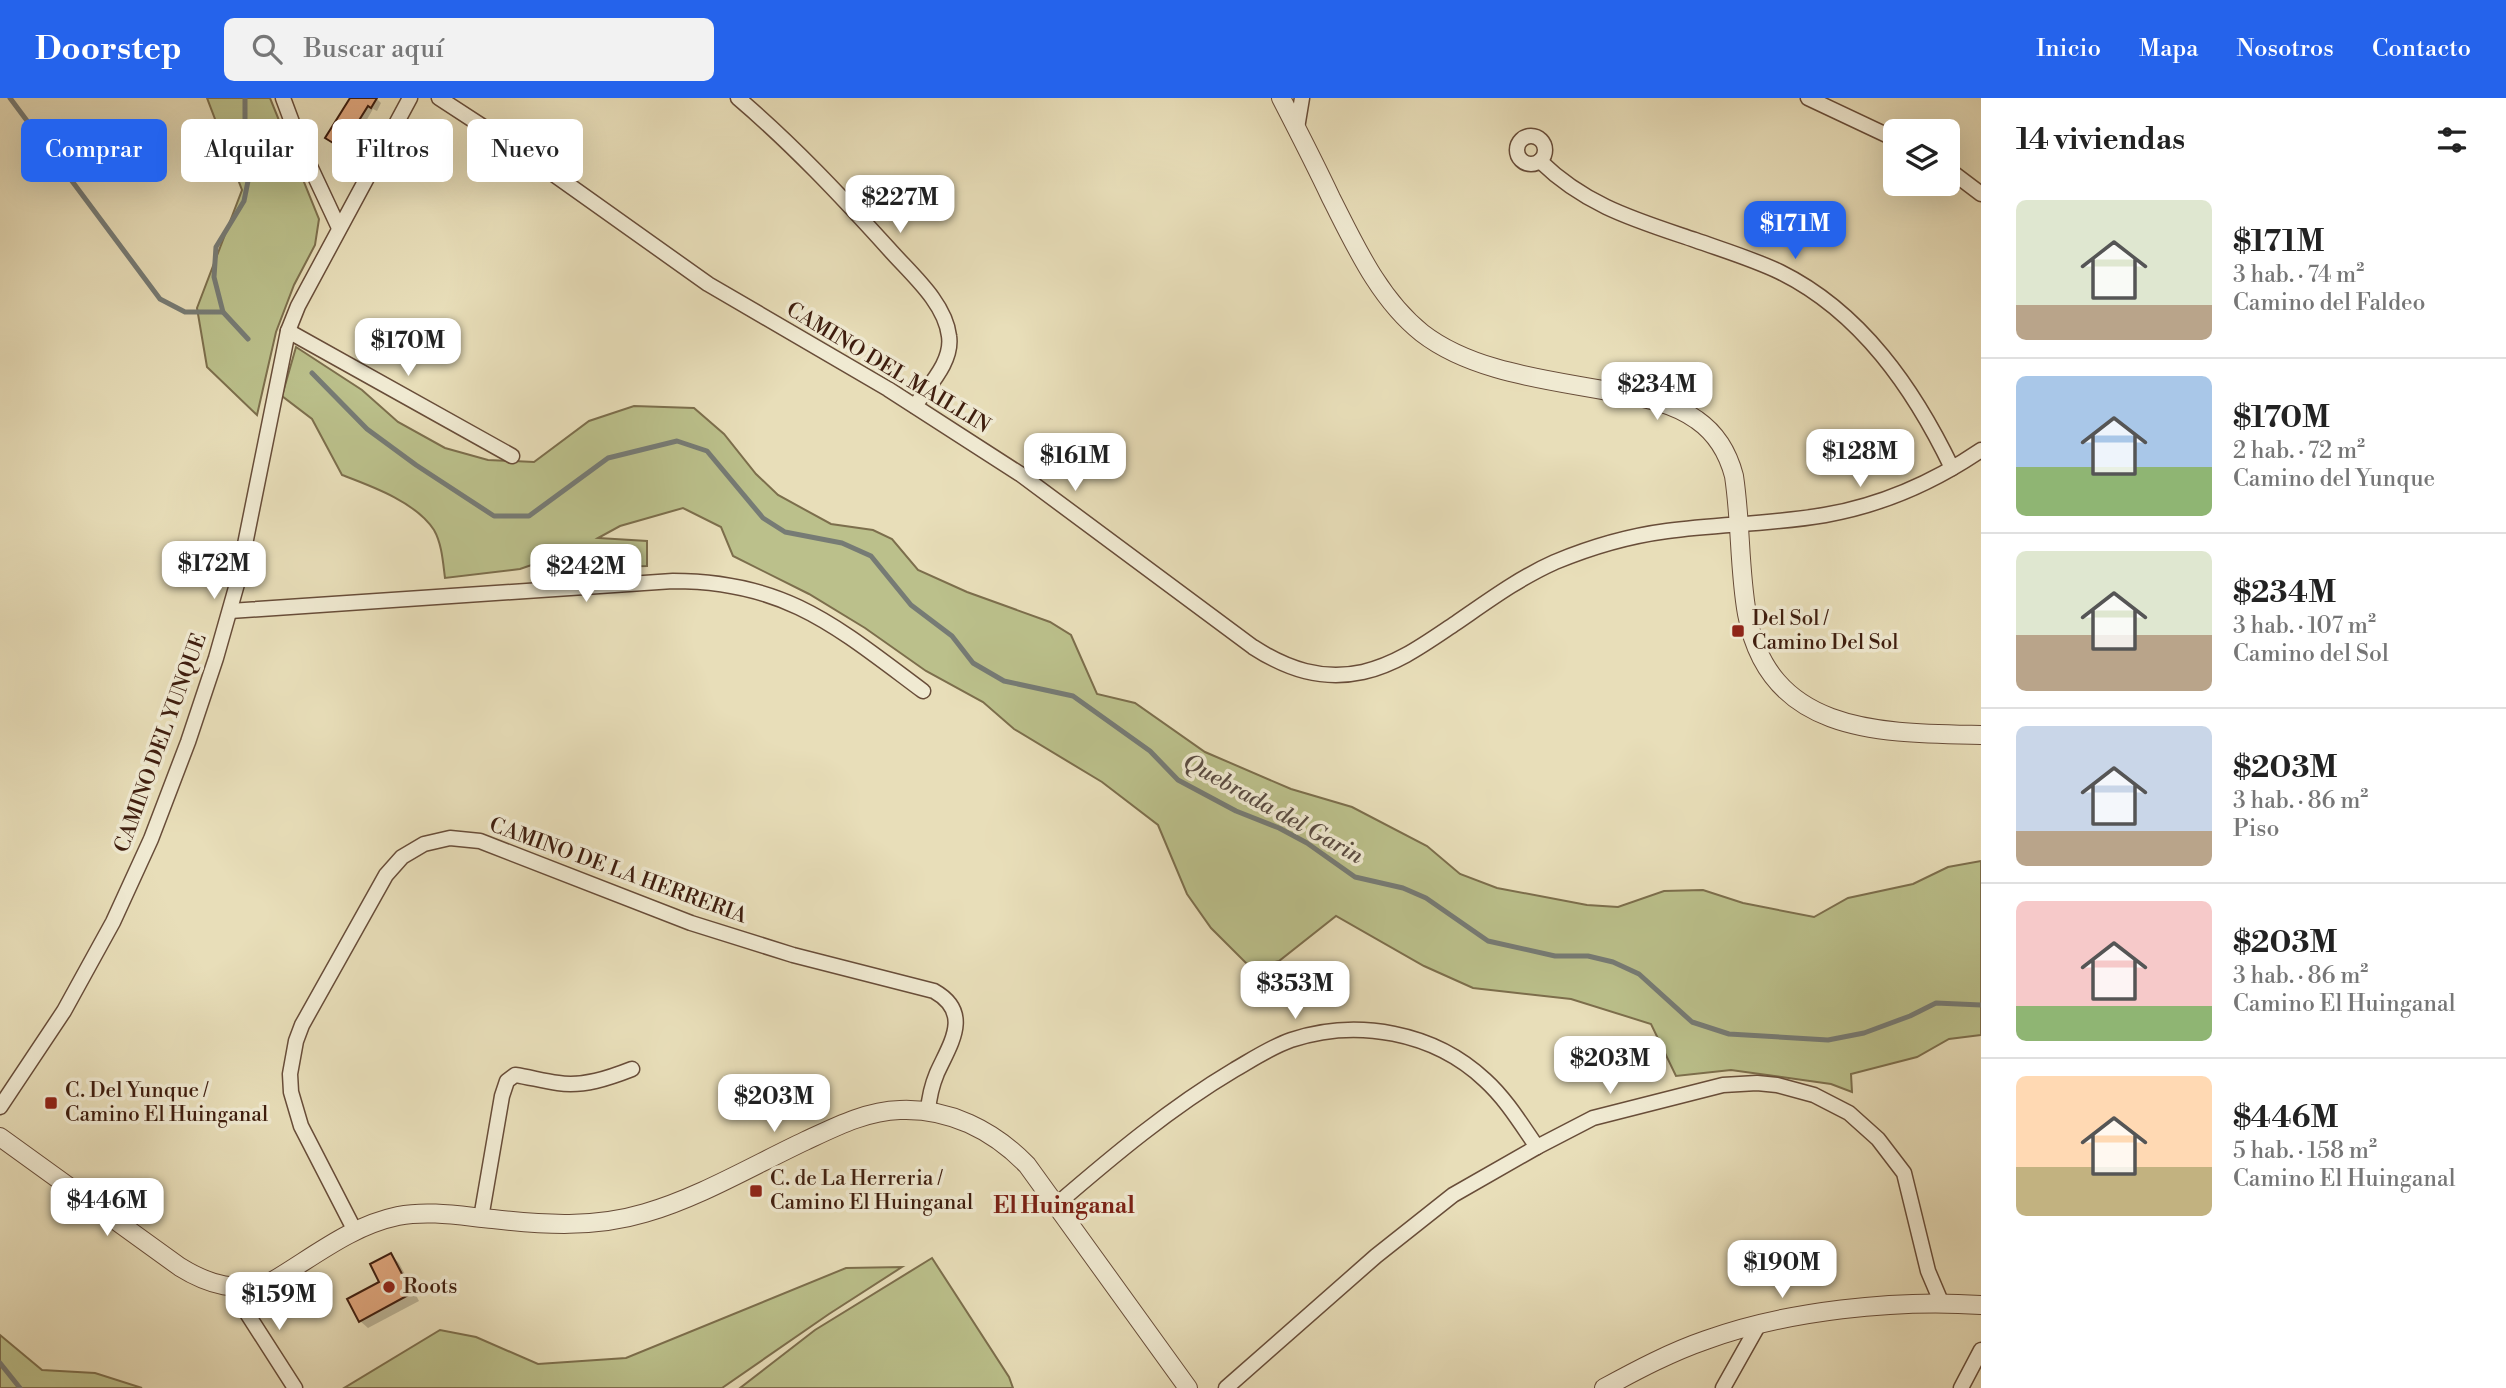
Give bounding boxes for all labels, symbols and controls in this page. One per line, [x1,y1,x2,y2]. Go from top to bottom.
search box [224,18,714,81]
text: Doorstep [35,29,182,70]
icon: search [248,30,286,68]
text: Buscar aquí [304,33,444,65]
text: Inicio [2036,34,2101,64]
text: Mapa [2139,34,2198,64]
text: Nosotros [2236,34,2334,64]
text: Contacto [2372,34,2471,64]
chip: Comprar [21,119,167,182]
chip: Alquilar [181,119,318,182]
chip: Filtros [332,119,453,182]
chip: Nuevo [467,119,583,182]
map controls [1883,119,1960,196]
button: layers [1883,119,1960,196]
text: 14 viviendas [2016,121,2185,159]
icon: filters [2433,121,2471,159]
pin: $227M [851,176,949,235]
text: $227M [861,184,939,212]
pin: $171M [1746,202,1844,261]
text: $171M [1760,210,1830,238]
text: $171M [2233,223,2324,261]
icon: home [2072,228,2156,312]
text: 3 hab. · 74 m² [2233,261,2364,289]
text: Camino del Faldeo [2233,289,2426,317]
street label: CAMINO DEL MAILLIN [781,297,995,439]
pin: $170M [359,318,457,378]
text: $170M [371,327,445,355]
pin: $234M [1608,362,1706,422]
text: $234M [1618,371,1696,399]
text: $170M [2233,399,2330,437]
icon: home [2072,404,2156,488]
pin: $128M [1811,430,1909,489]
pin: $161M [1026,434,1124,493]
text: 2 hab. · 72 m² [2233,437,2365,465]
text: $128M [1822,438,1898,466]
text: $161M [1040,442,1110,470]
text: Camino del Yunque [2233,465,2435,493]
pin: $172M [165,542,263,601]
pin: $242M [537,545,635,604]
text: $172M [178,550,250,578]
text: $242M [546,553,626,581]
text: $234M [2233,574,2336,612]
icon: home [2072,579,2156,663]
place label: Del Sol / Camino Del Sol [1752,606,1899,656]
text: 3 hab. · 107 m² [2233,612,2376,640]
marker: Del Sol / Camino Del Sol [1730,623,1746,639]
street label: CAMINO DEL YUNQUE [109,630,213,856]
text: Camino del Sol [2233,640,2389,668]
water label: Quebrada del Garin [1178,748,1369,871]
text: $203M [2233,749,2337,787]
icon: home [2072,754,2156,838]
text: 3 hab. · 86 m² [2233,787,2368,815]
street label: CAMINO DE LA HERRERIA [486,812,751,930]
text: Piso [2233,815,2279,843]
text: $203M [2233,924,2337,962]
icon: home [2072,929,2156,1013]
pin: $353M [1246,962,1344,1021]
text: 3 hab. · 86 m² [2233,962,2368,990]
text: $353M [1257,970,1333,998]
text: Camino El Huinganal [2233,990,2456,1018]
pin: $203M [1561,1037,1659,1096]
text: $203M [1570,1045,1650,1073]
pin: $203M [725,1074,823,1134]
place label: C. Del Yunque / Camino El Huinganal [65,1078,268,1128]
text: $203M [734,1083,814,1111]
marker: C. Del Yunque / Camino El Huinganal [43,1095,59,1111]
text: $446M [2233,1099,2338,1137]
icon: home [2072,1104,2156,1188]
text: 5 hab. · 158 m² [2233,1137,2377,1165]
text: Camino El Huinganal [2233,1165,2456,1193]
place label: C. de La Herreria / Camino El Huinganal [770,1166,973,1216]
pin: $446M [58,1178,156,1238]
marker: C. de La Herreria / Camino El Huinganal [748,1183,764,1199]
text: $446M [67,1187,147,1215]
district label: El Huinganal [993,1192,1135,1220]
pin: $190M [1733,1240,1831,1300]
text: $190M [1744,1249,1820,1277]
pin: $159M [230,1272,328,1332]
place label: Roots [403,1274,457,1300]
marker: Roots [381,1279,397,1295]
text: $159M [242,1281,316,1309]

